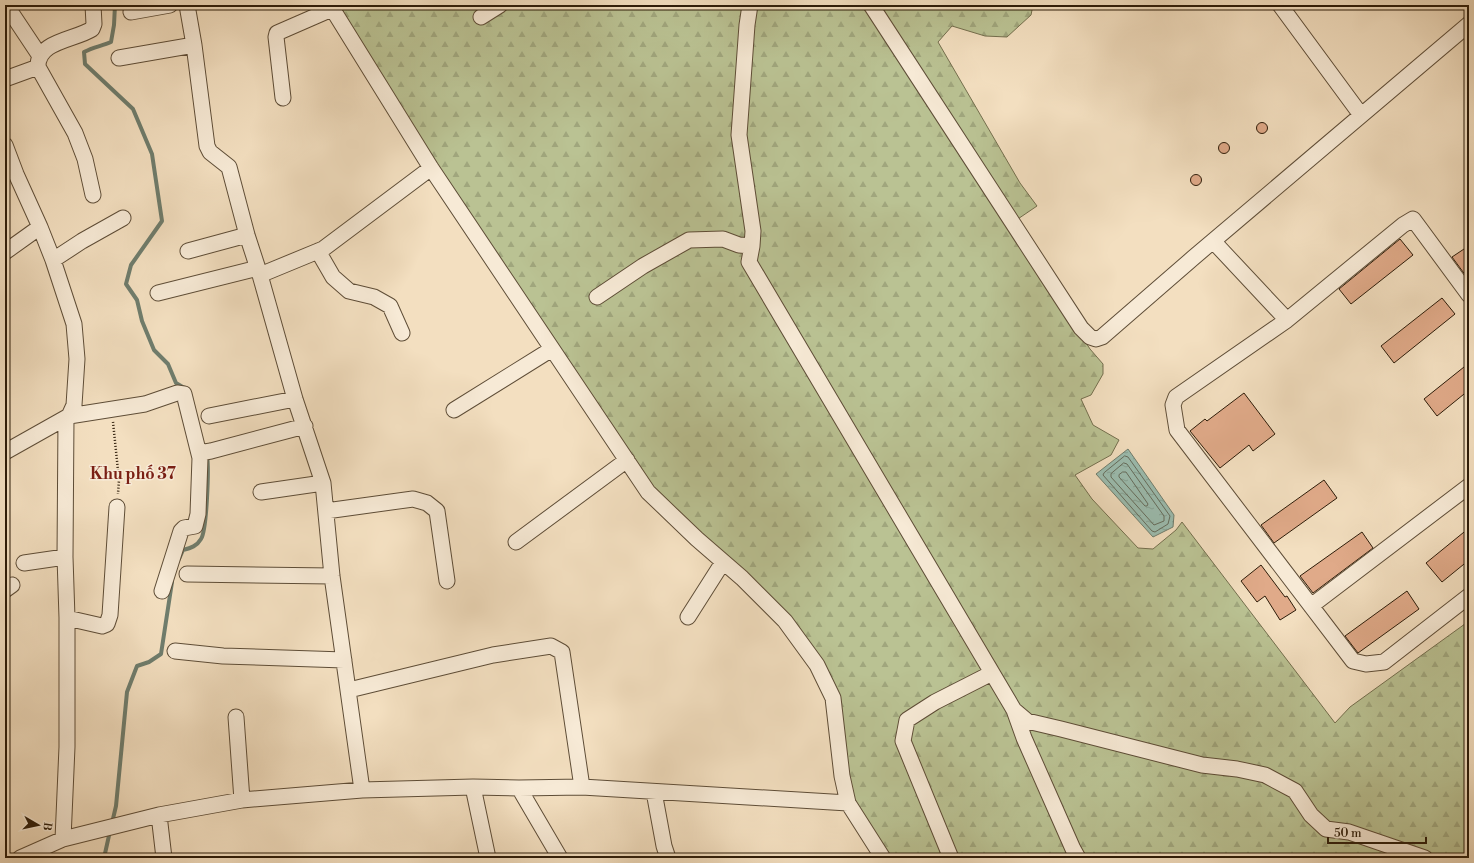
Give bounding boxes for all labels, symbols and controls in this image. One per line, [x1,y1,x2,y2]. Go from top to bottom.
district label: Khu phố 37 [90,464,177,484]
north arrow [18,805,58,845]
scale bar [1328,819,1426,845]
text: B [39,821,54,832]
text: 50 m [1334,826,1362,841]

